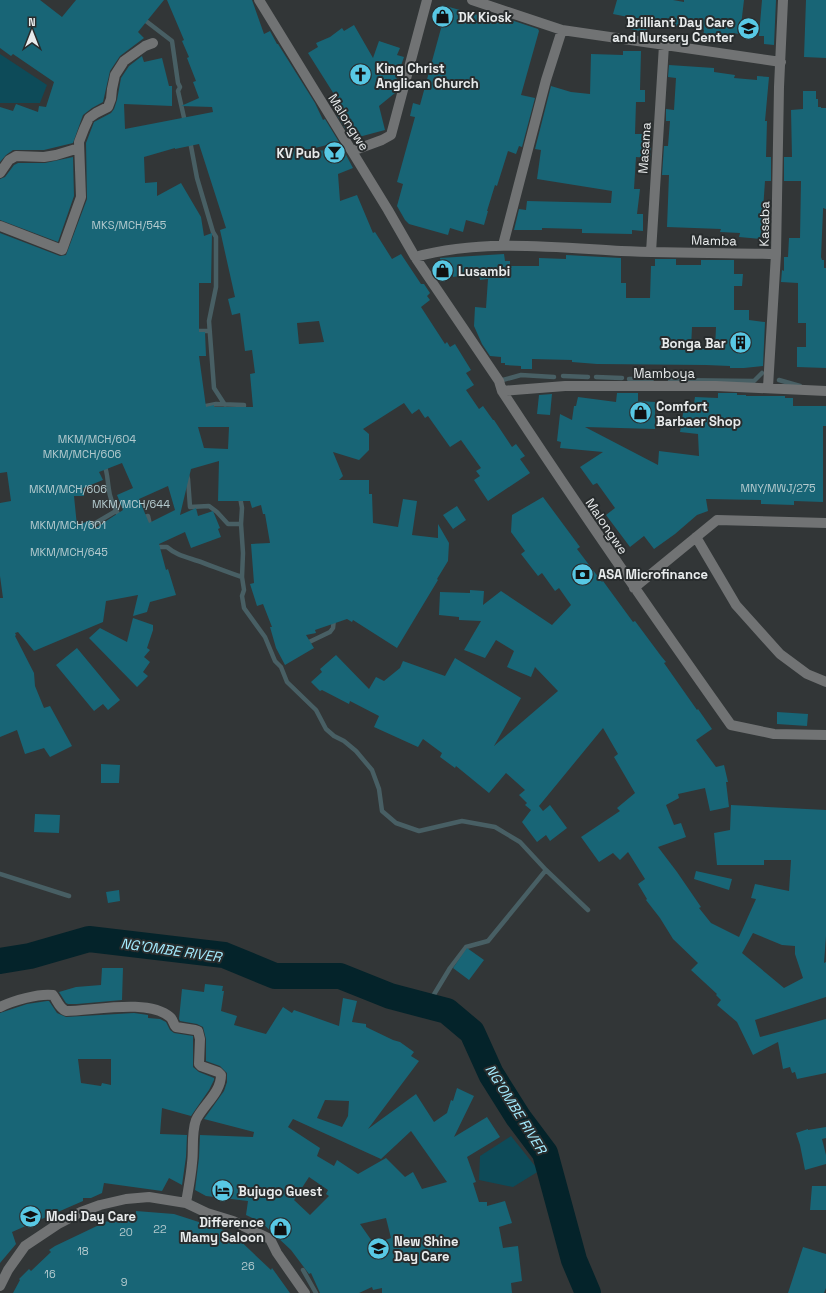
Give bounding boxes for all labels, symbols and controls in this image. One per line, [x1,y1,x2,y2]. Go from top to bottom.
shop icon: DK Kiosk [430,4,456,30]
place label: DK Kiosk [458,9,512,26]
north arrow [12,12,52,52]
place label: Brilliant Day Care and Nursery Center [612,14,734,46]
text: N [28,15,36,29]
school or university icon: Brilliant Day Care and Nursery Center [736,16,762,42]
place label: King Christ Anglican Church [376,60,479,92]
church icon: King Christ Anglican Church [348,62,374,88]
street label: Malongwe [324,91,373,154]
street label: Masama [634,121,655,174]
bar icon: KV Pub [322,140,348,166]
place label: KV Pub [277,145,320,162]
street label: Kasaba [756,201,773,247]
house number: MKS/MCH/545 [92,218,167,232]
street label: Mamba [691,232,738,249]
shop icon: Lusambi [429,258,455,284]
place label: Lusambi [458,263,510,280]
building icon: Bonga Bar [728,330,754,356]
place label: Bonga Bar [661,335,726,352]
street label: Mamboya [633,365,695,382]
place label: Comfort Barbaer Shop [656,398,741,430]
shop icon: Comfort Barbaer Shop [628,400,654,426]
house number: MKM/MCH/604 [58,432,136,446]
house number: MKM/MCH/6O6 [43,447,122,461]
house number: MNY/MWJ/275 [740,481,816,495]
house number: MKM/MCH/606 [29,482,107,496]
street label: Malongwe [582,495,632,558]
house number: MKM/MCH/644 [92,497,170,511]
house number: MKM/MCH/601 [30,518,106,532]
house number: MKM/MCH/645 [30,545,108,559]
bank icon: ASA Microfinance [570,561,596,587]
place label: ASA Microfinance [598,566,708,583]
water label: NG'OMBE RIVER [119,934,225,966]
water label: NG'OMBE RIVER [481,1061,552,1159]
hotel icon: Bujugo Guest [210,1178,236,1204]
place label: Bujugo Guest [238,1183,322,1200]
school or university icon: Modi Day Care [18,1203,44,1229]
place label: Modi Day Care [46,1208,136,1225]
place label: Difference Mamy Saloon [180,1214,264,1246]
shop icon: Difference Mamy Saloon [267,1216,293,1242]
house number: 22 [153,1222,167,1236]
house number: 20 [119,1225,133,1239]
place label: New Shine Day Care [394,1233,459,1265]
school or university icon: New Shine Day Care [366,1235,392,1261]
house number: 18 [77,1244,89,1258]
house number: 26 [241,1259,255,1273]
house number: 16 [44,1267,56,1281]
house number: 9 [121,1275,128,1289]

